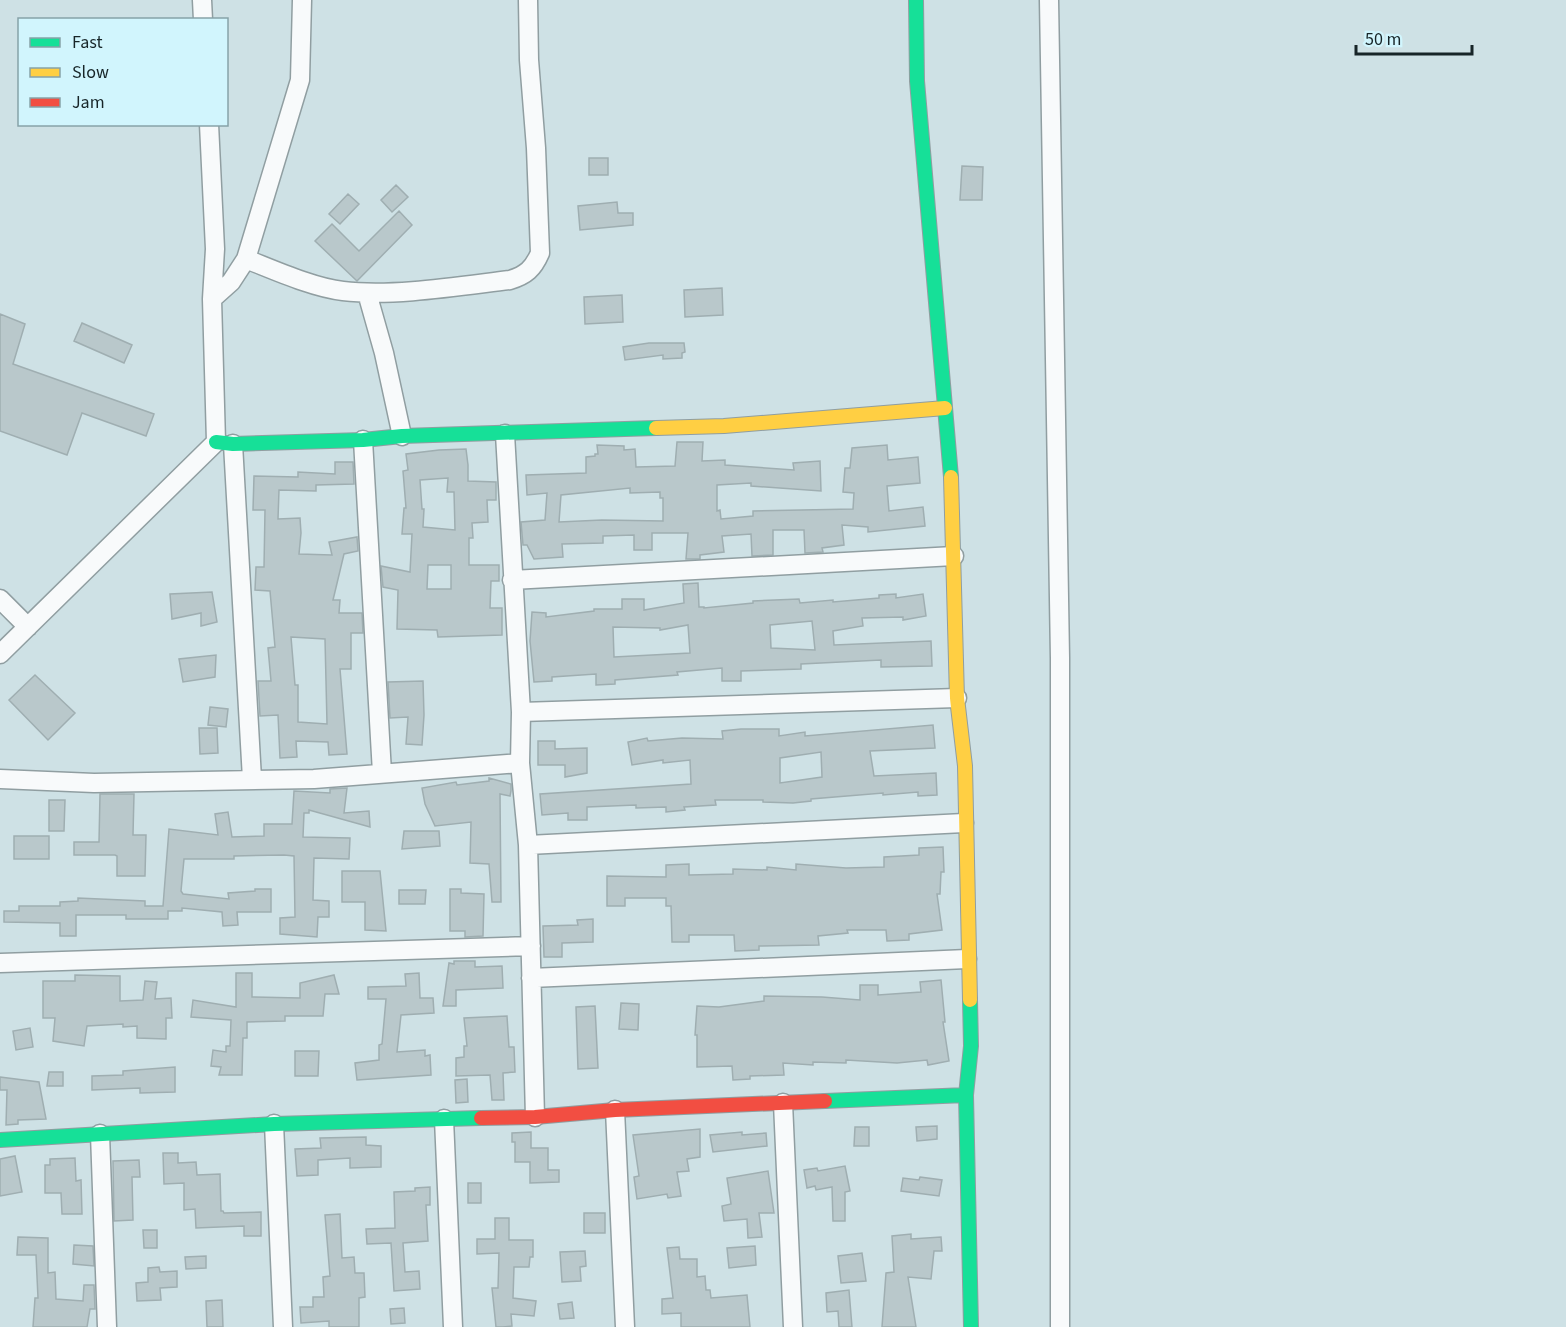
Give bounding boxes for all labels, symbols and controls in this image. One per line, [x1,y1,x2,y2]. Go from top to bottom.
legend [18,18,228,126]
scale bar [1356,18,1472,56]
text: 50 m [1365,27,1401,52]
text: Fast [72,30,103,55]
text: Slow [72,60,109,85]
text: Jam [72,90,105,115]

